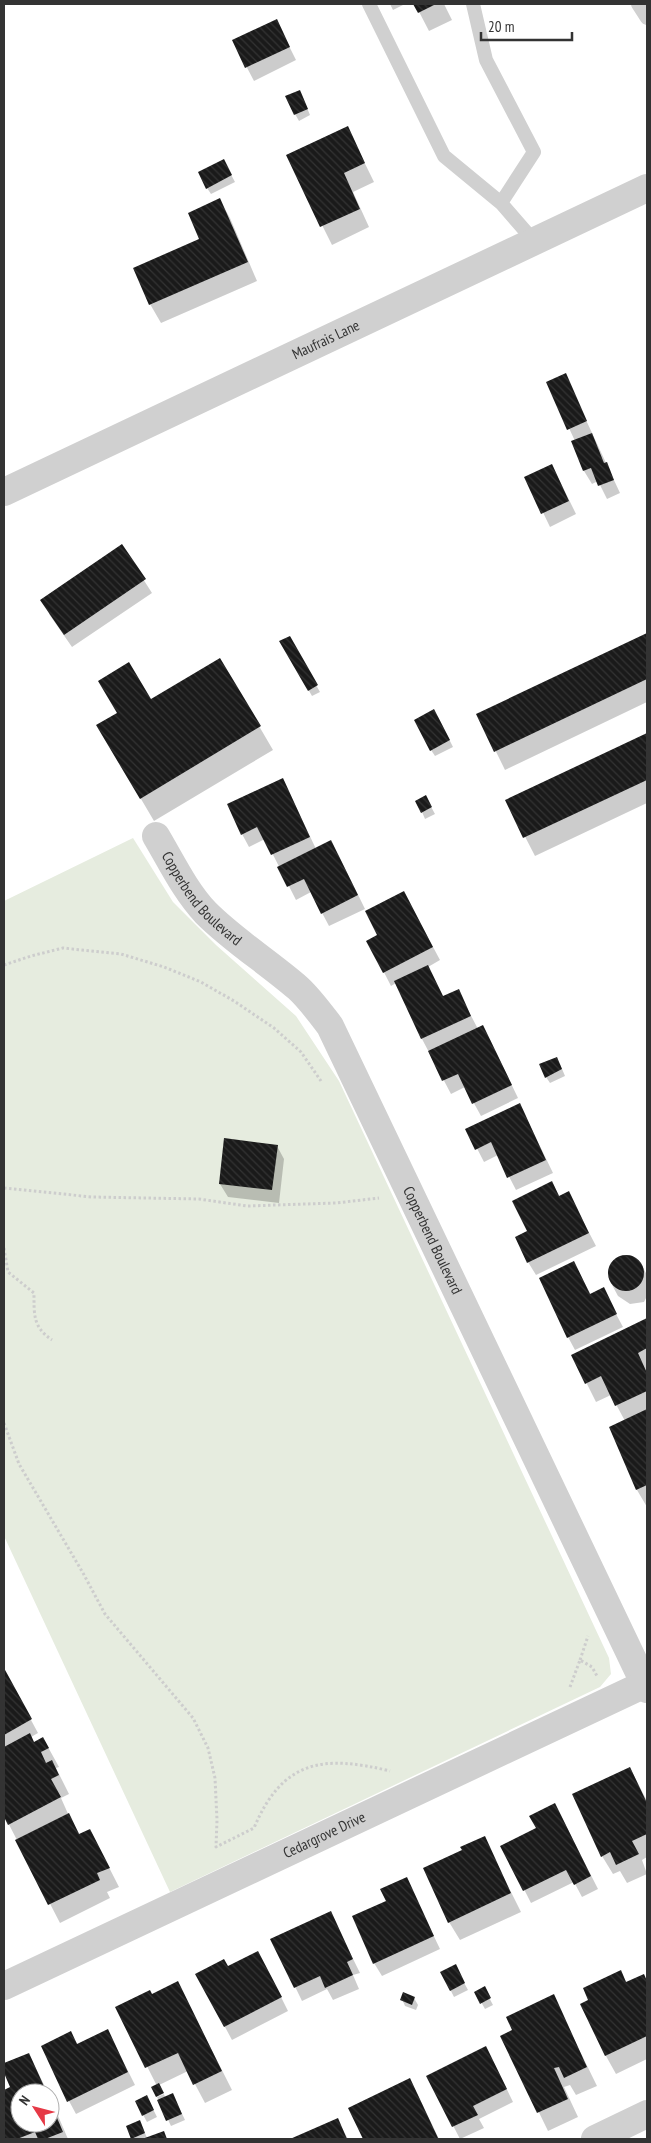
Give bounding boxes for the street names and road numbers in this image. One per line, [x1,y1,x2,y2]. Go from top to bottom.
street label: Maufrais Lane [289,315,362,363]
street label: Copperbend Boulevard [158,848,246,949]
street label: Copperbend Boulevard [399,1183,467,1297]
street label: Cedargrove Drive [280,1807,368,1862]

